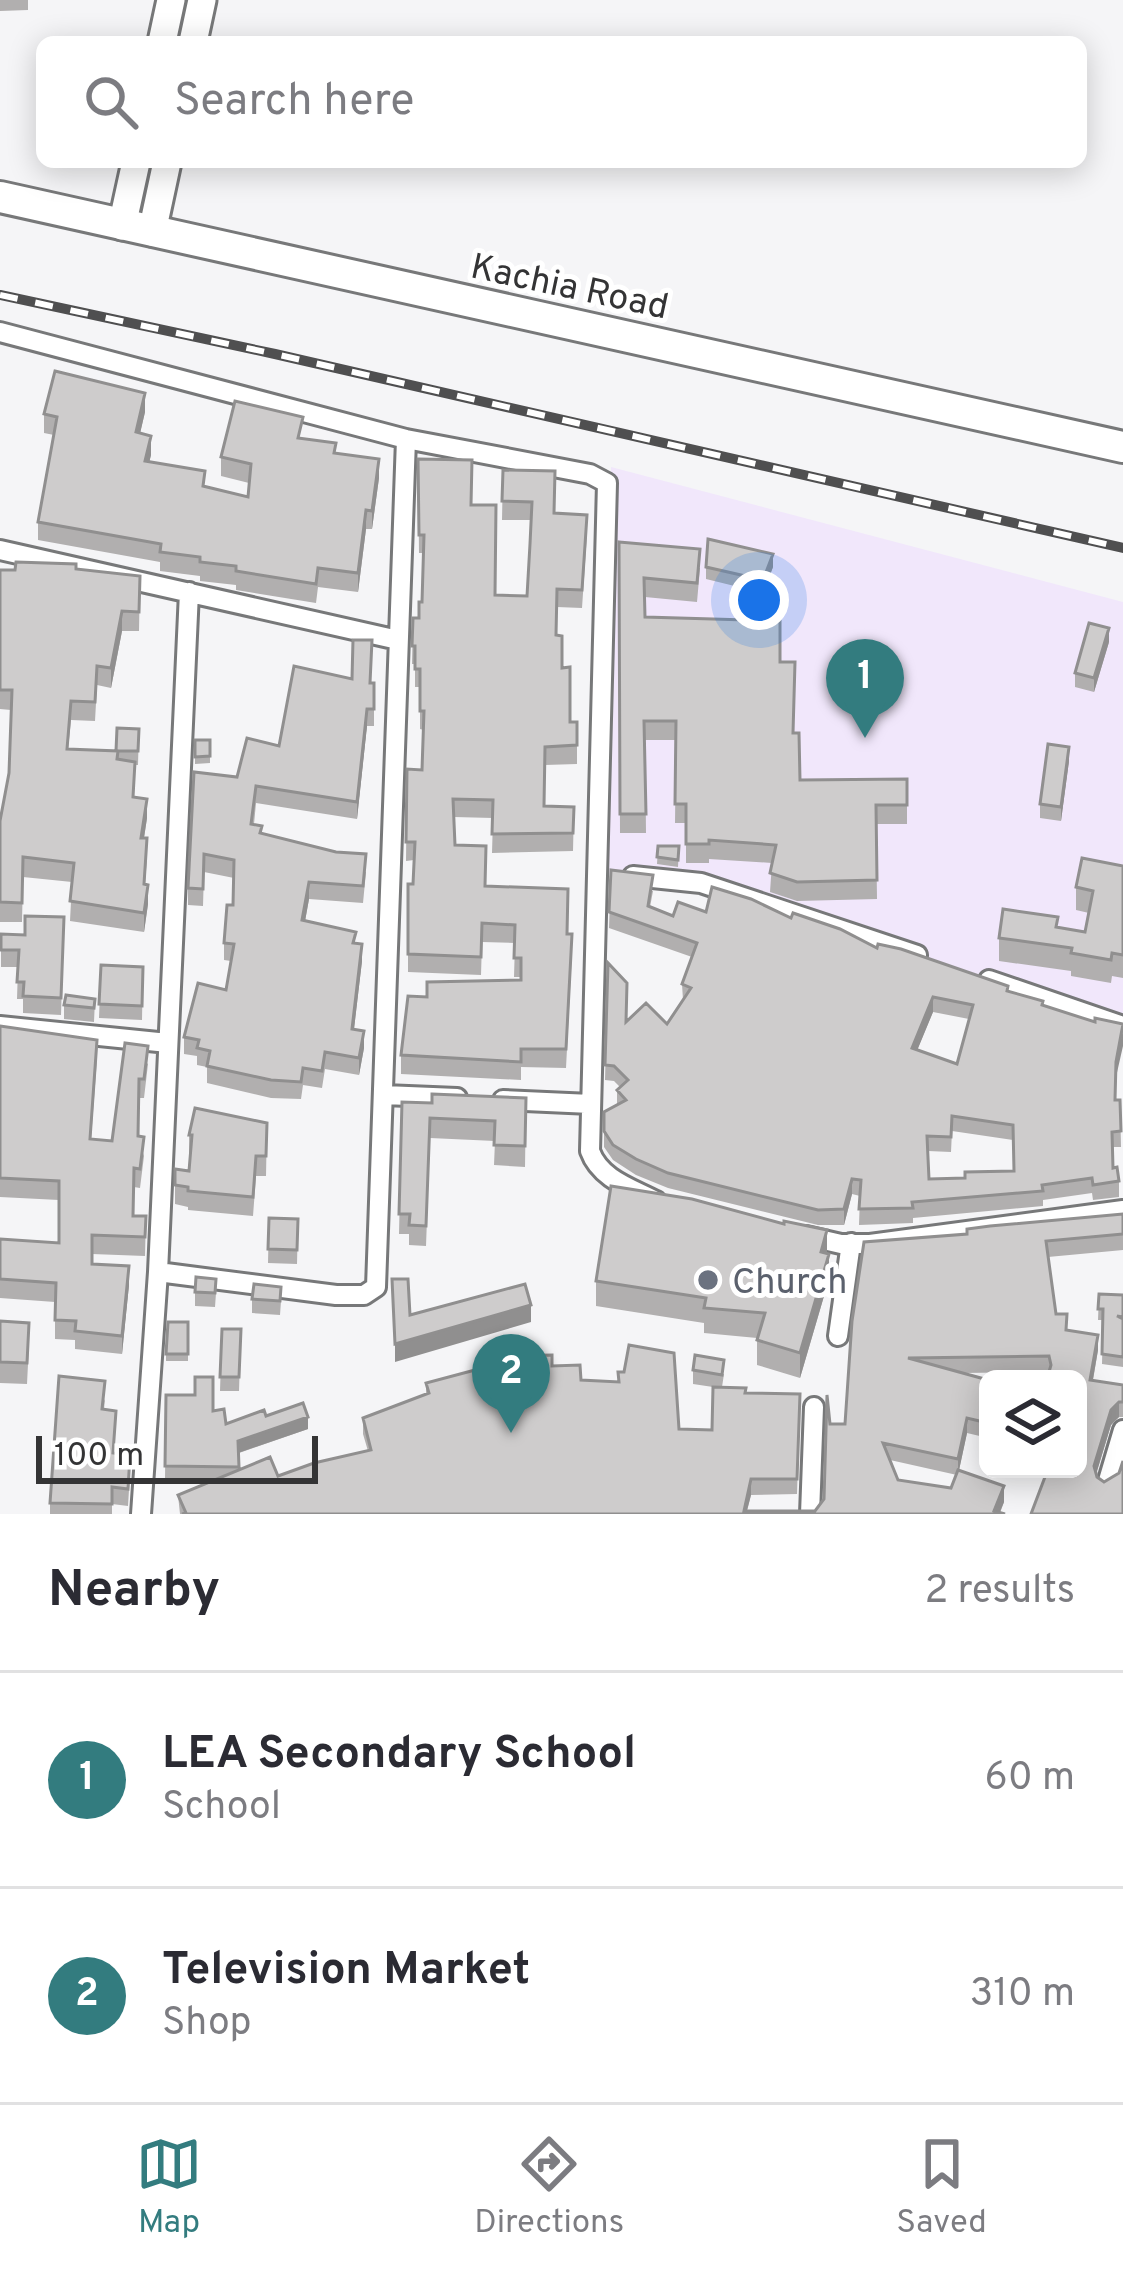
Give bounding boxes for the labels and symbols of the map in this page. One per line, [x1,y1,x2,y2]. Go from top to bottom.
street label: Kachia Road [466,246,672,332]
your location [729,570,789,630]
pin: 1 [826,639,904,738]
place label: Church [732,1261,847,1307]
marker: Church [695,1267,721,1293]
pin: 2 [472,1334,550,1433]
scale bar [36,1430,318,1483]

